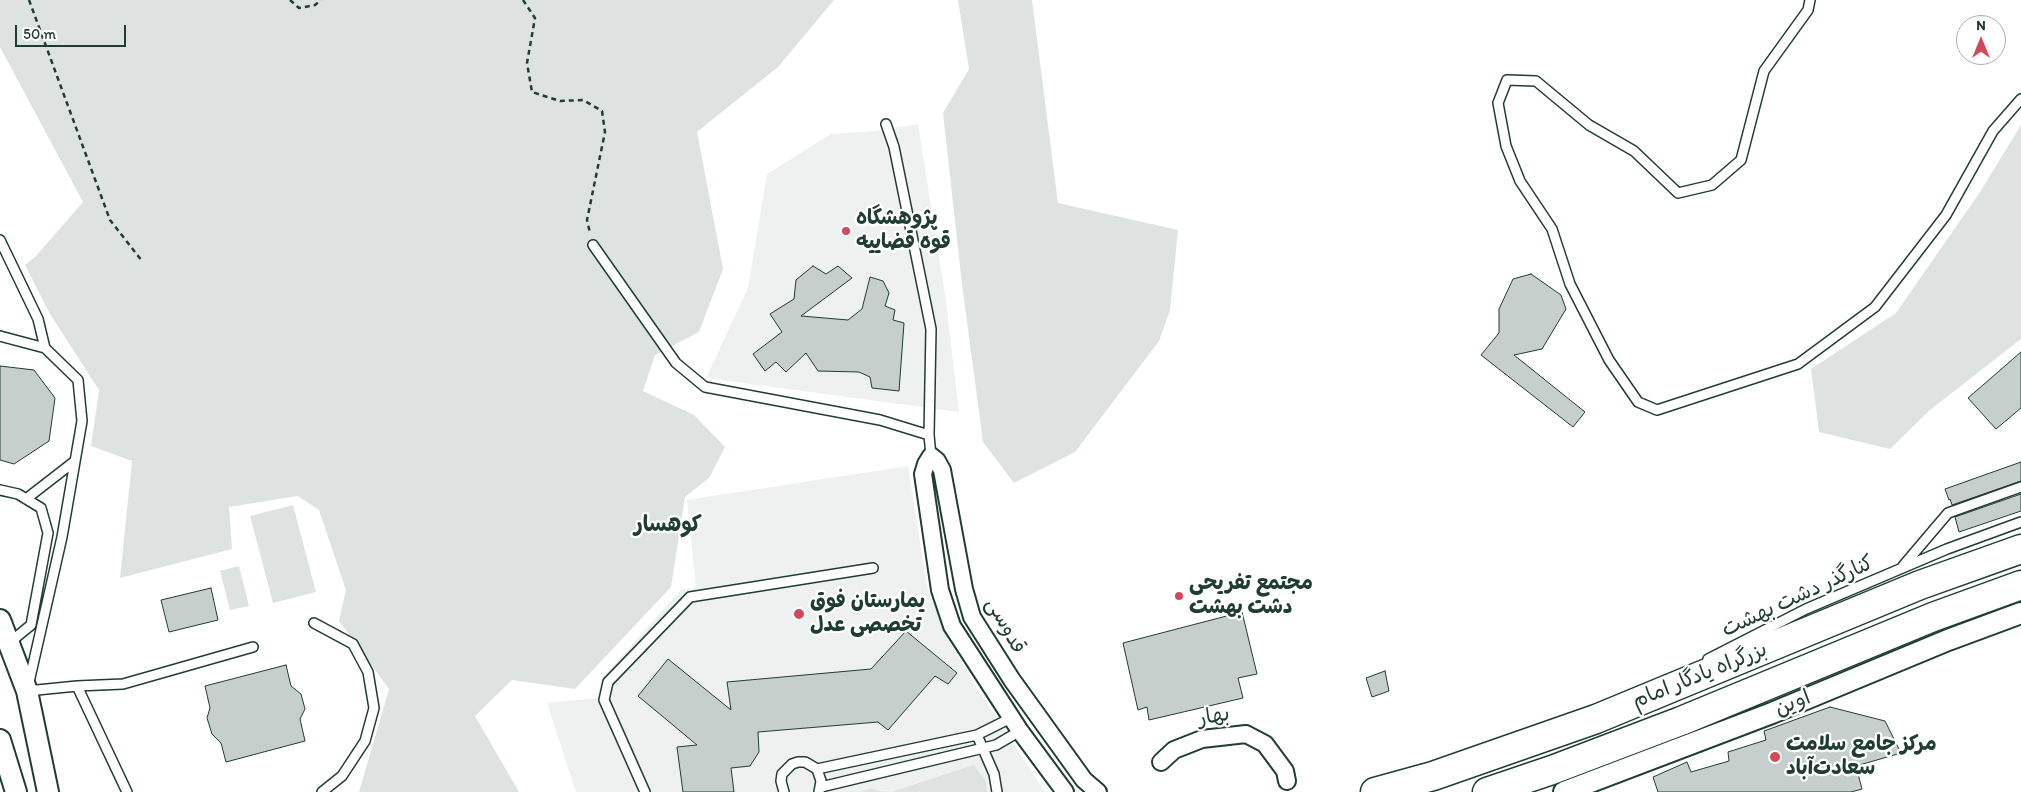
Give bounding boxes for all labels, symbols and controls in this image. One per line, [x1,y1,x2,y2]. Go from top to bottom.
scale bar [18,15,129,47]
north arrow [1956,15,2006,65]
text: N [1976,17,1986,34]
text: 50 m [23,25,56,43]
place label: پژوهشگاه قوه قضاییه [856,206,951,256]
marker: پژوهشگاه قوه قضاییه [840,225,852,237]
district label: کوهسار [634,512,702,538]
street label: کنارگذر دشت بهشت [1718,551,1878,643]
place label: مجتمع تفریحی دشت بهشت [1189,571,1313,621]
place label: یمارستان فوق تخصصی عدل [810,589,925,639]
marker: مجتمع تفریحی دشت بهشت [1173,590,1185,602]
street label: قدوسی [979,594,1031,658]
marker: یمارستان فوق تخصصی عدل [792,607,806,621]
street label: بزرگراه یادگار امام [1629,637,1771,715]
street label: اوین [1771,686,1815,722]
street label: بهار [1196,702,1232,732]
place label: مرکز جامع سلامت سعادت‌آباد [1786,732,1937,782]
marker: مرکز جامع سلامت سعادت‌آباد [1768,750,1782,764]

